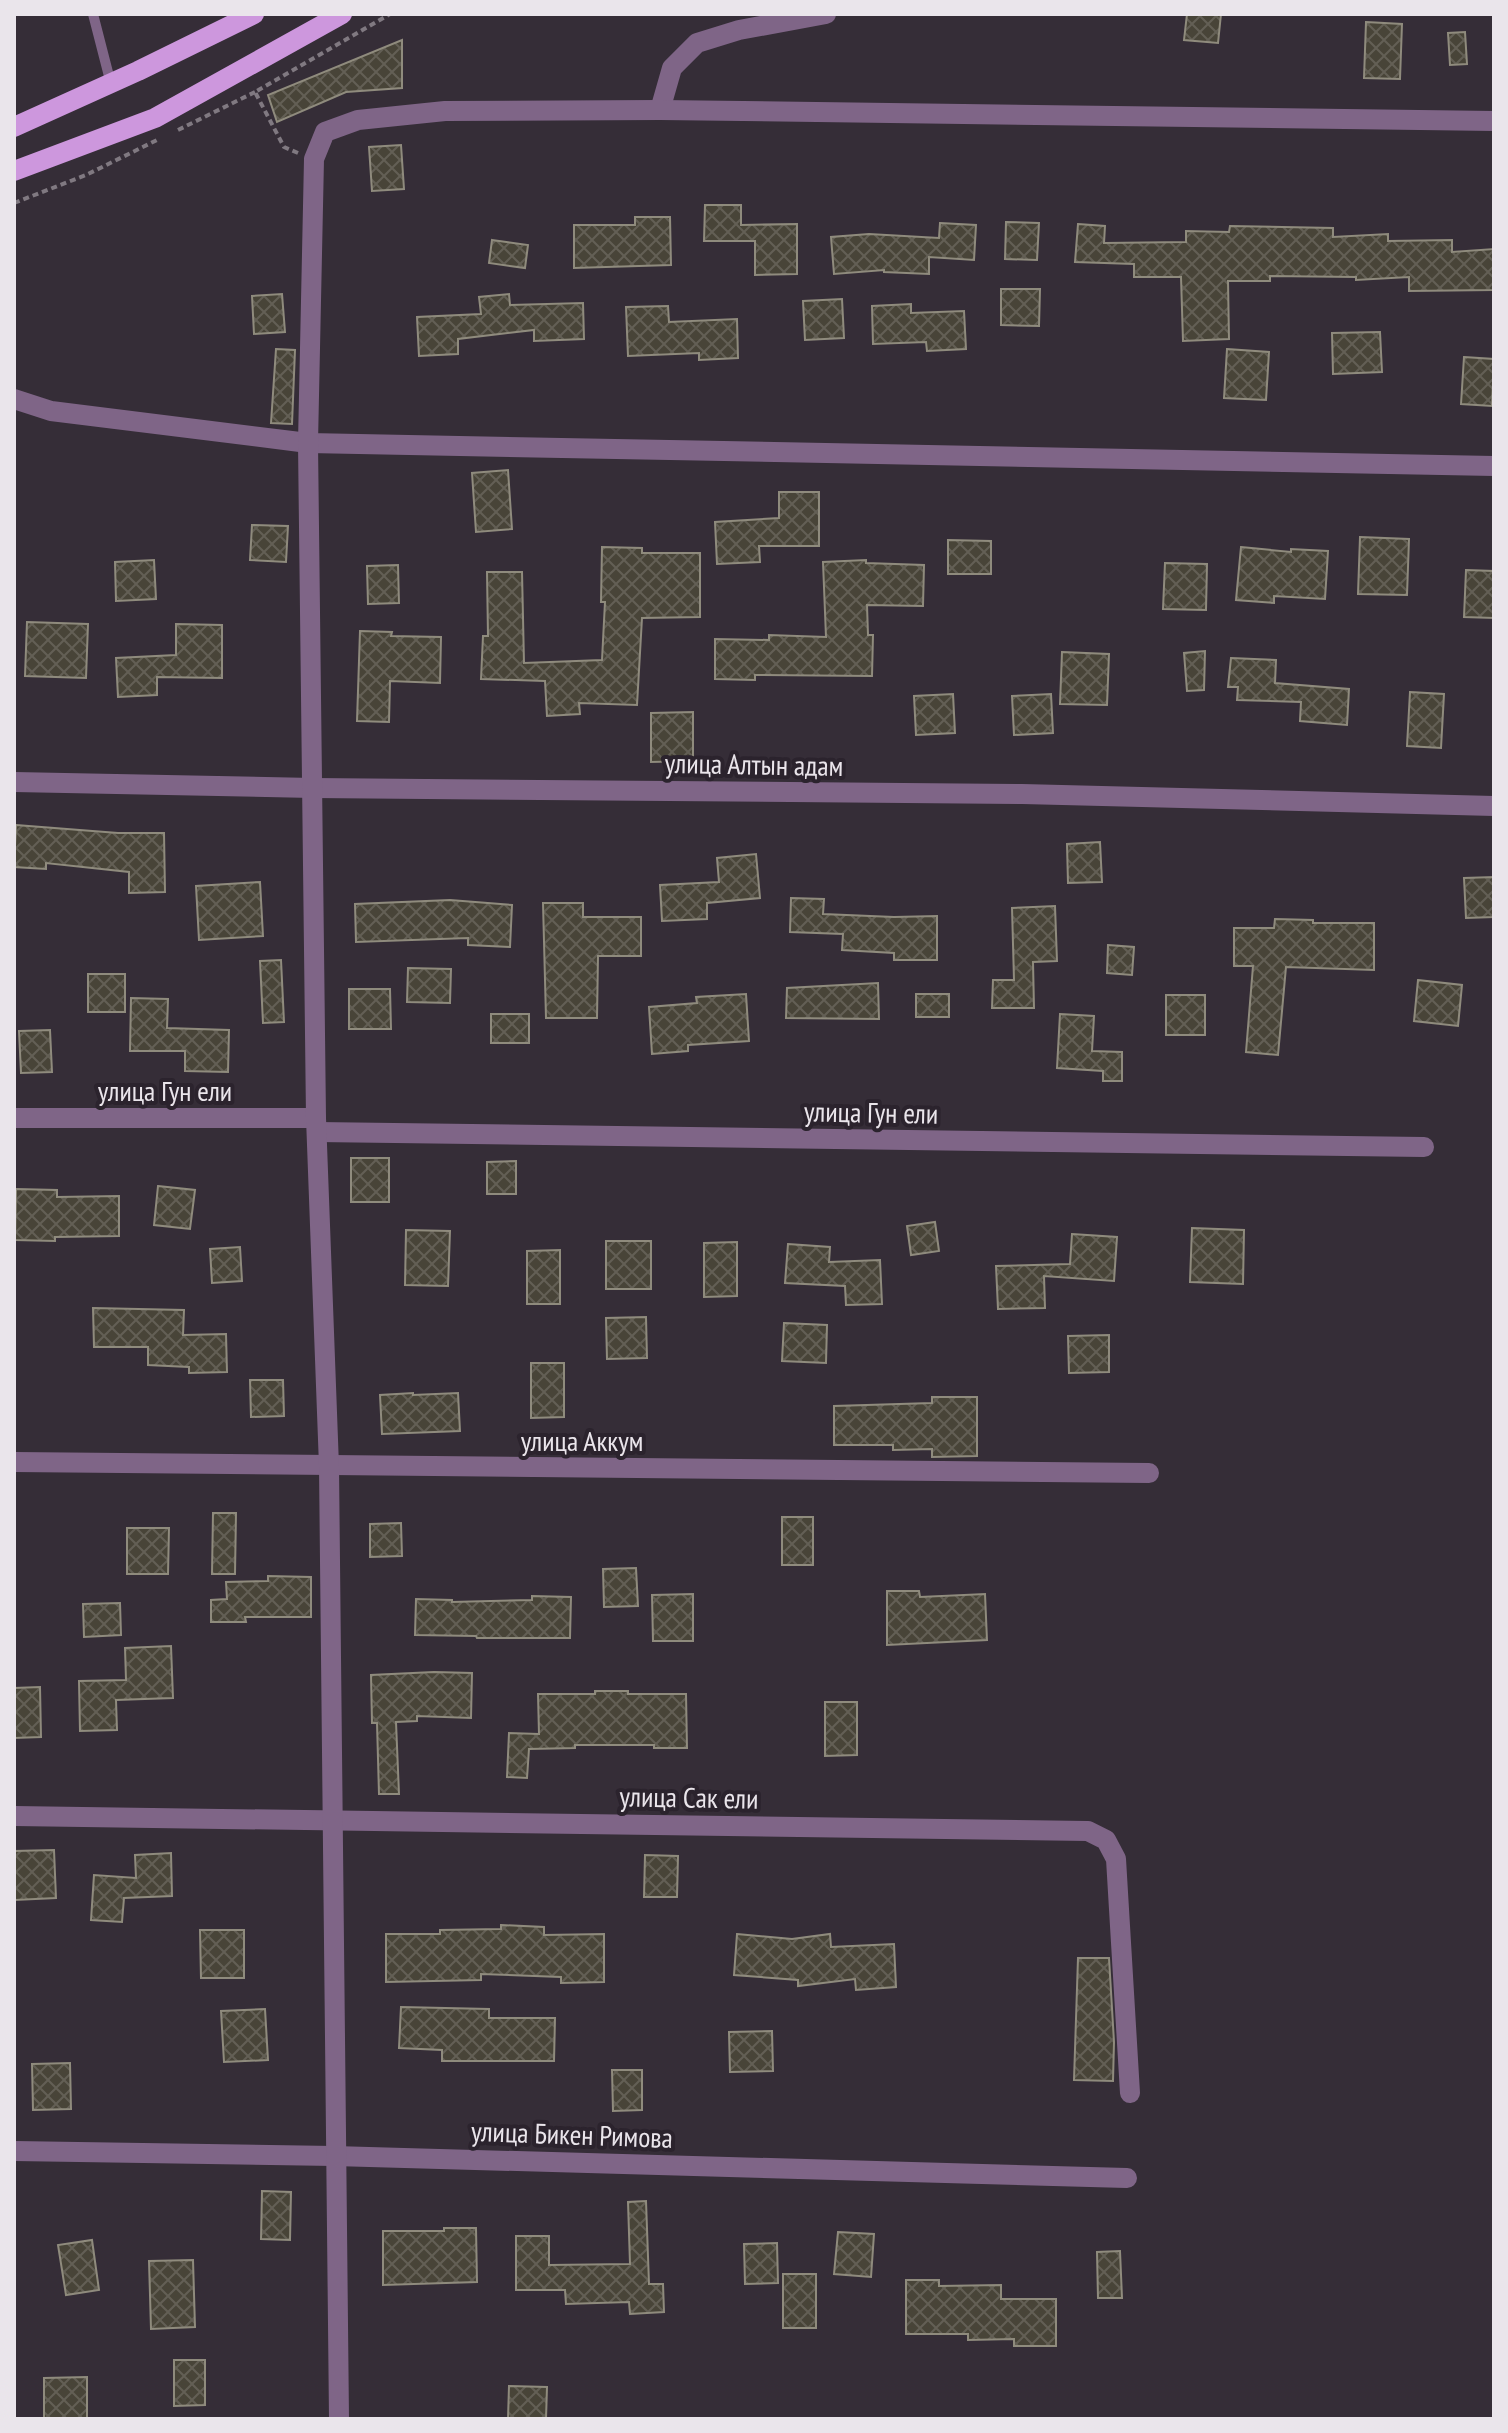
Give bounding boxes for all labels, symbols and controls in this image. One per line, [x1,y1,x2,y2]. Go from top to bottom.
street label: улица Алтын адам [664,744,844,784]
street label: улица Гун ели [98,1072,232,1109]
street label: улица Гун ели [804,1092,938,1132]
street label: улица Аккум [521,1422,643,1459]
street label: улица Сак ели [619,1777,759,1817]
street label: улица Бикен Римова [471,2112,673,2156]

